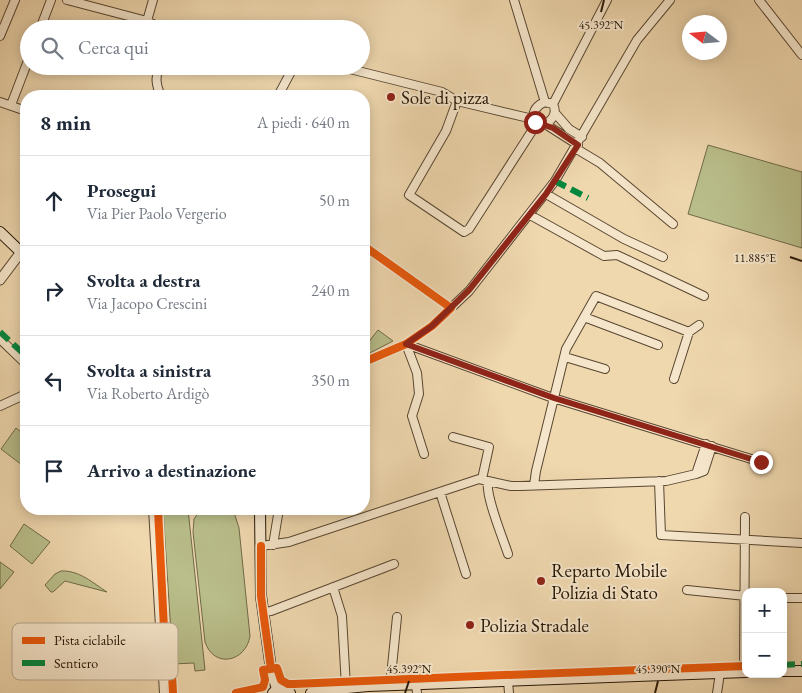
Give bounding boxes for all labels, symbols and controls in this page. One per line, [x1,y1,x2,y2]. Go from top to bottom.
north arrow [682,15,727,60]
text: 45.392°N [579,17,624,33]
search box [20,20,370,75]
icon: search [38,34,66,62]
text: Cerca qui [78,35,149,60]
place label: Sole di pizza [401,85,490,110]
marker: Sole di pizza [385,91,397,103]
text: 8 min [40,109,91,136]
route start [524,111,547,134]
text: A piedi · 640 m [257,112,350,133]
text: Prosegui [87,178,156,203]
icon: ahead [40,187,68,215]
text: 50 m [319,190,350,211]
text: Via Pier Paolo Vergerio [87,203,227,224]
text: 11.885°E [734,250,776,266]
text: Svolta a destra [87,268,201,293]
icon: right [40,277,68,305]
text: 240 m [311,280,350,301]
text: Via Jacopo Crescini [87,293,207,314]
text: Svolta a sinistra [87,358,211,383]
icon: left [40,367,68,395]
text: 350 m [311,370,350,391]
text: Via Roberto Ardigò [87,383,210,404]
route end [750,451,773,474]
icon: arrive [40,457,68,485]
text: Arrivo a destinazione [87,458,256,483]
place label: Reparto Mobile Polizia di Stato [551,558,667,605]
marker: Reparto Mobile Polizia di Stato [535,575,547,587]
map controls [742,588,787,678]
button: + [742,588,787,633]
place label: Polizia Stradale [480,613,589,638]
marker: Polizia Stradale [464,619,476,631]
legend [12,623,178,680]
text: Pista ciclabile [54,631,126,649]
button: − [742,633,787,678]
text: Sentiero [54,654,98,672]
text: 45.392°N [387,661,432,677]
text: 45.390°N [636,661,681,677]

